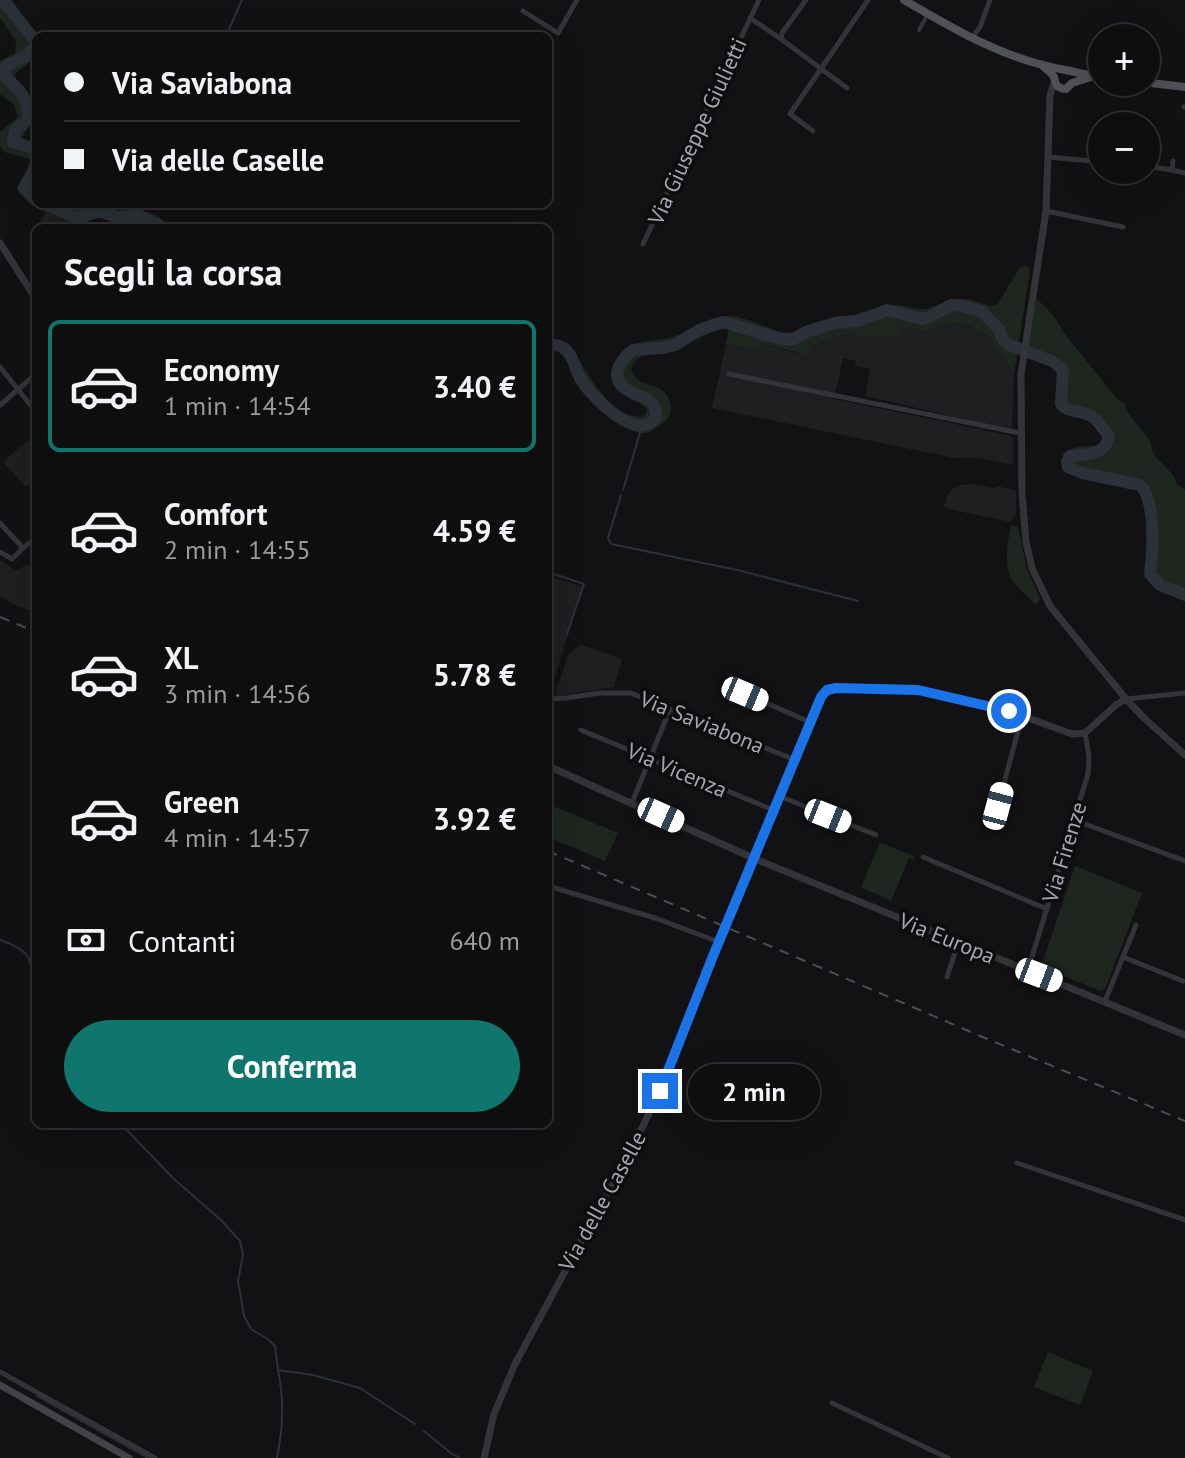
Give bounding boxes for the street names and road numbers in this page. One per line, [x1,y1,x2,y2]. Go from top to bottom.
street label: Via Giuseppe Giulietti [641,33,753,230]
street label: Via Saviabona [635,684,768,760]
street label: Via Vicenza [622,736,731,804]
street label: Via Firenze [1035,798,1093,907]
street label: Via Europa [894,906,999,970]
street label: Via delle Caselle [552,1126,652,1277]

